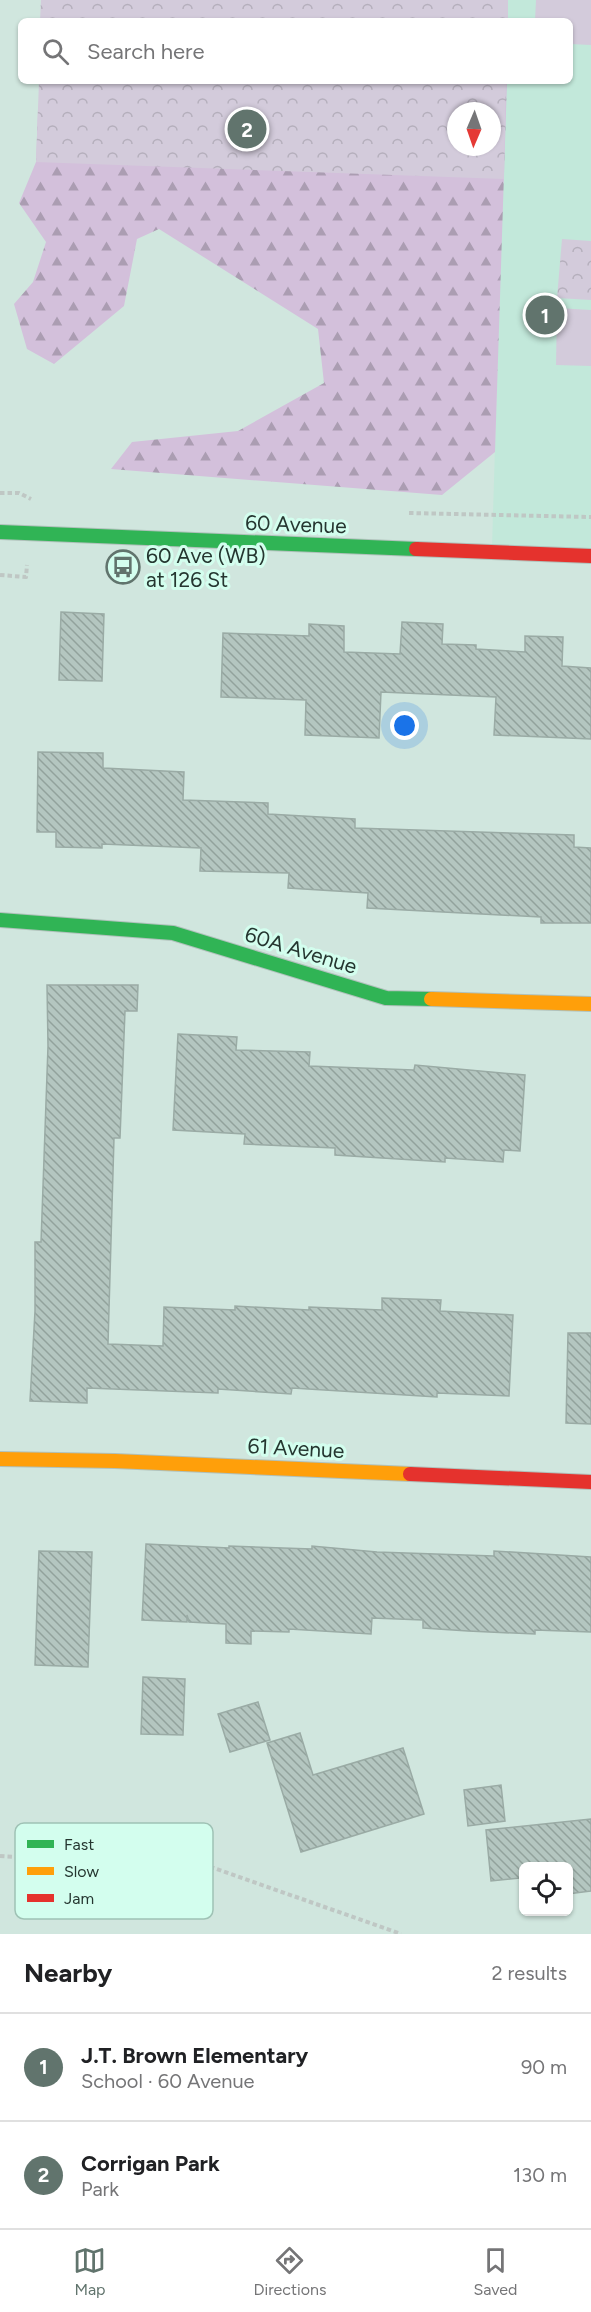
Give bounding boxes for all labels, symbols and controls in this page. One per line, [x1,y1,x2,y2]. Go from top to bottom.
search box [18,18,573,84]
icon: search [39,35,72,68]
text: Search here [87,38,205,65]
north arrow [447,102,501,156]
pin: 2 [228,106,266,152]
pin: 1 [526,292,564,338]
street label: 60 Avenue [245,510,347,538]
place label: 60 Ave (WB) at 126 St [146,543,266,592]
bus stop icon: 60 Ave (WB) at 126 St [105,549,141,585]
your location [390,711,419,740]
street label: 60A Avenue [242,921,360,979]
street label: 61 Avenue [247,1433,345,1463]
legend [15,1823,213,1919]
text: Fast [64,1835,94,1854]
text: Slow [64,1862,99,1881]
map controls [519,1862,573,1916]
button: locate [519,1862,573,1916]
text: Jam [64,1889,94,1908]
text: Nearby [24,1957,112,1989]
text: 2 results [491,1961,567,1985]
text: J.T. Brown Elementary [81,2042,308,2069]
text: 1 [39,2055,48,2079]
text: 90 m [521,2055,567,2079]
text: School · 60 Avenue [81,2069,255,2093]
text: Corrigan Park [81,2150,220,2177]
text: 2 [38,2163,49,2187]
text: 130 m [513,2163,567,2187]
text: Park [81,2177,119,2201]
tab: Map [73,2244,106,2299]
tab: Directions [253,2244,326,2299]
tab: Saved [473,2244,518,2299]

